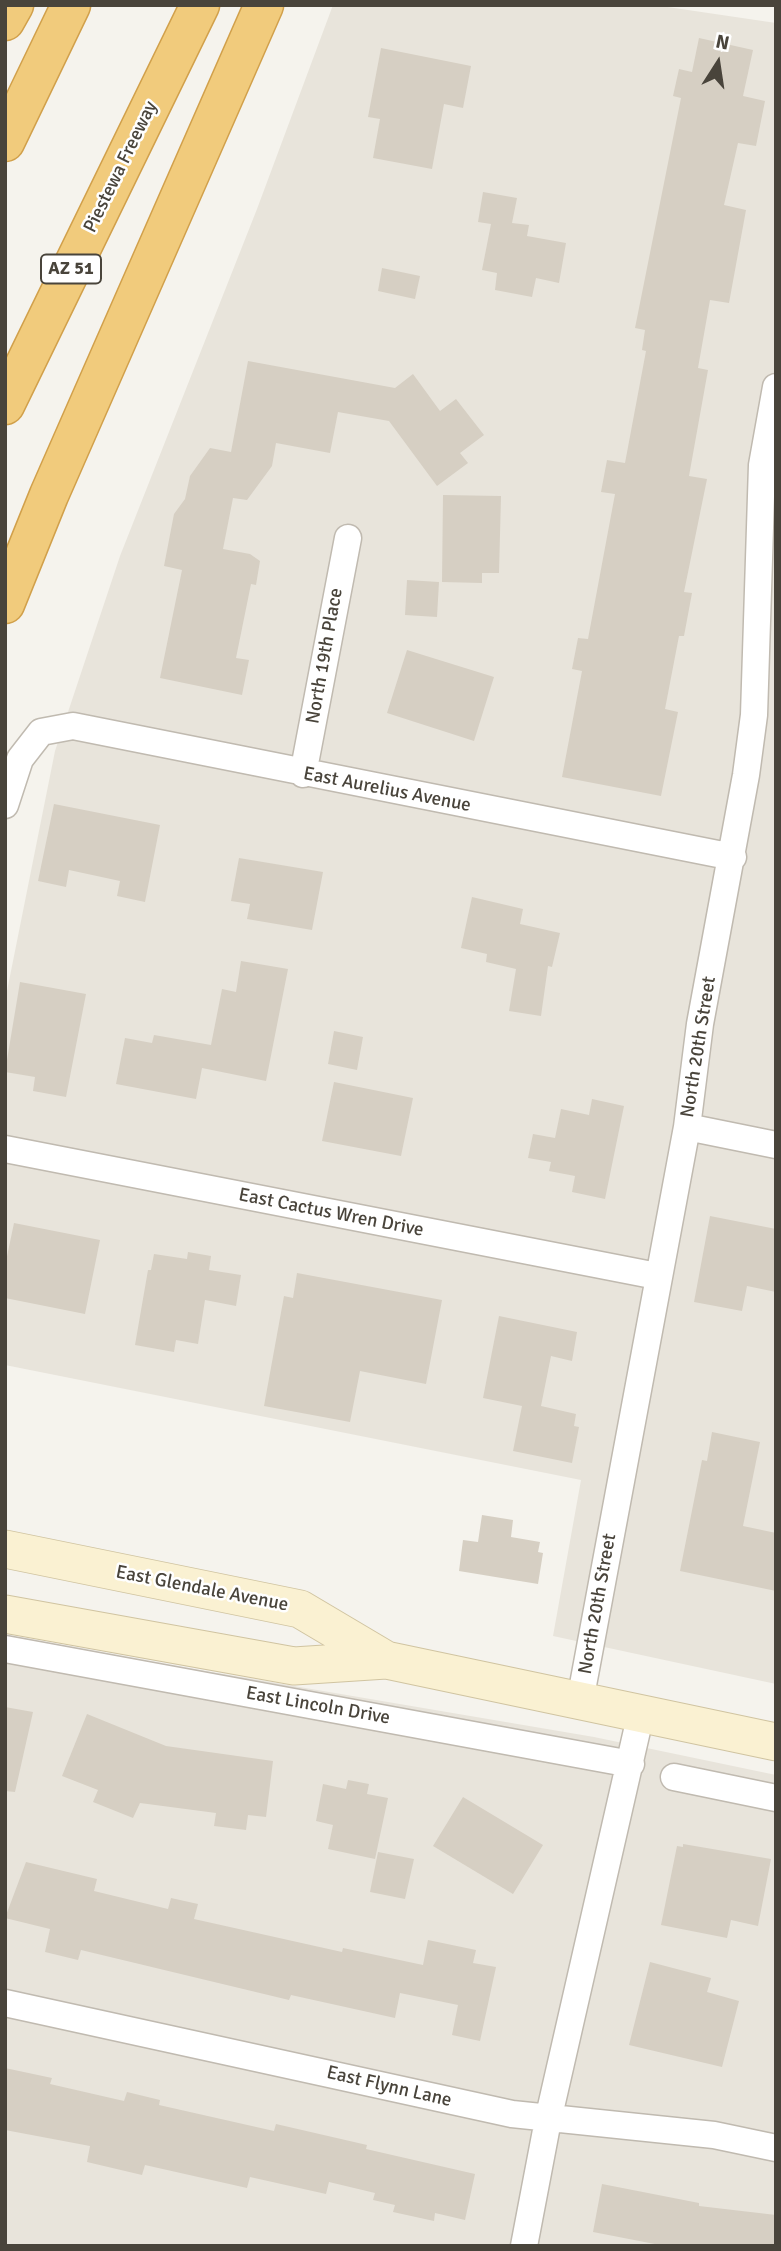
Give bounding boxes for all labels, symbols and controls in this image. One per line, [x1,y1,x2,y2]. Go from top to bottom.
north arrow [683,28,753,98]
text: N [713,29,731,56]
street label: Piestewa Freeway [79,97,163,237]
road number: AZ 51 [41,255,101,284]
street label: North 19th Place [302,586,348,726]
street label: East Aurelius Avenue [301,763,473,817]
street label: North 20th Street [677,975,721,1119]
street label: East Cactus Wren Drive [237,1184,425,1242]
street label: North 20th Street [574,1532,622,1676]
street label: East Glendale Avenue [114,1561,290,1617]
street label: East Lincoln Drive [244,1682,392,1730]
street label: East Flynn Lane [324,2062,454,2112]

